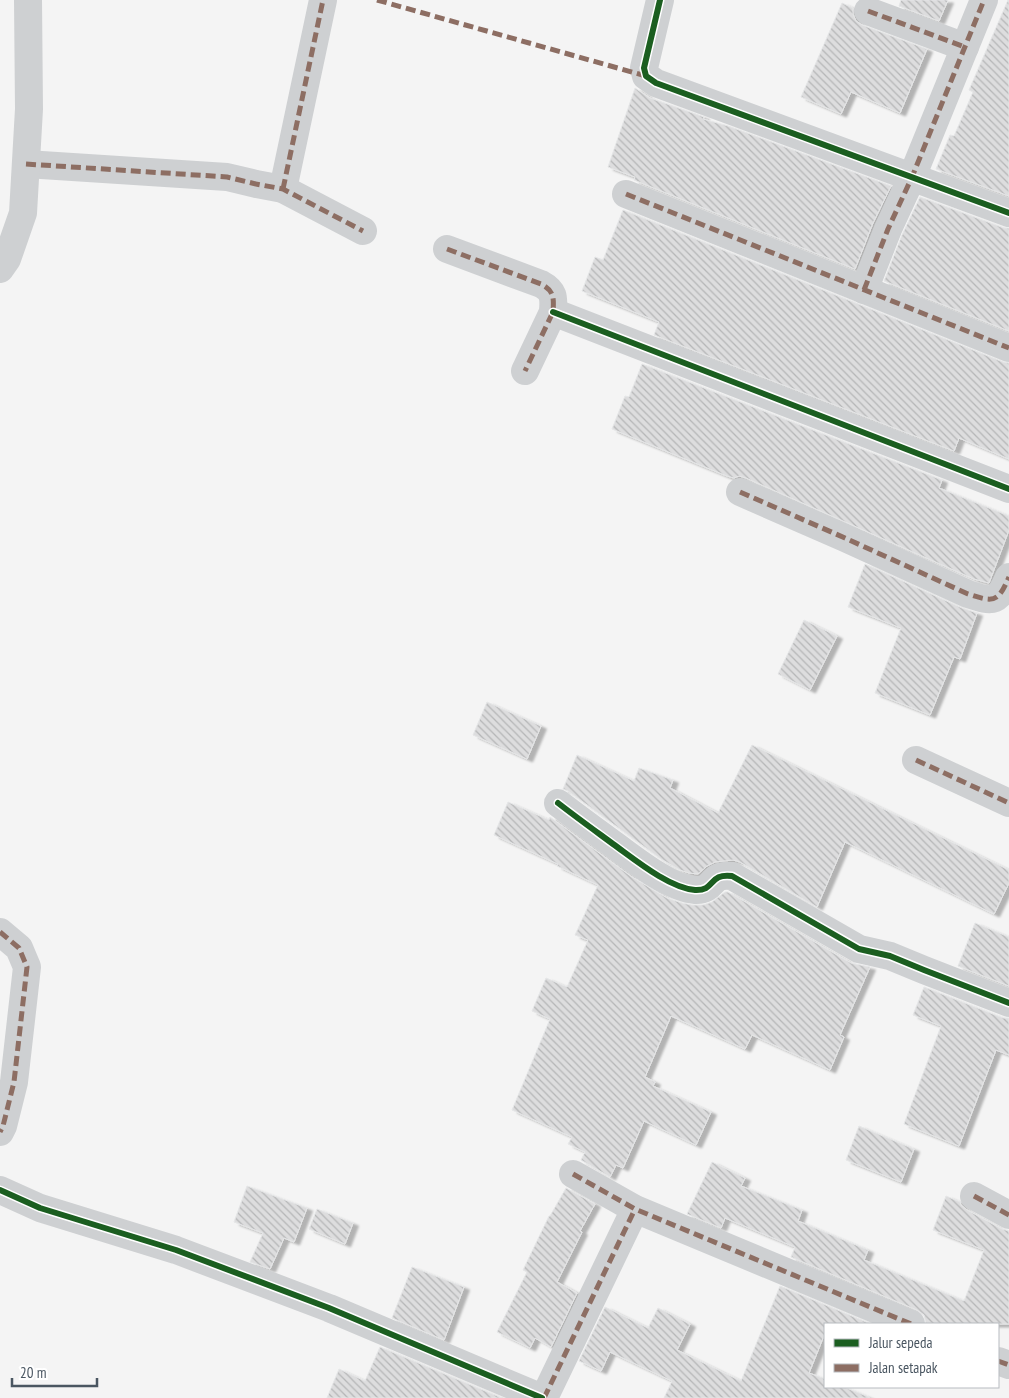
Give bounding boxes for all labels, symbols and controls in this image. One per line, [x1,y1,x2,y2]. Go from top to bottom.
legend [824,1323,999,1388]
text: Jalur sepeda [868,1333,932,1352]
scale bar [12,1356,98,1388]
text: Jalan setapak [868,1358,938,1377]
text: 20 m [20,1363,46,1382]

